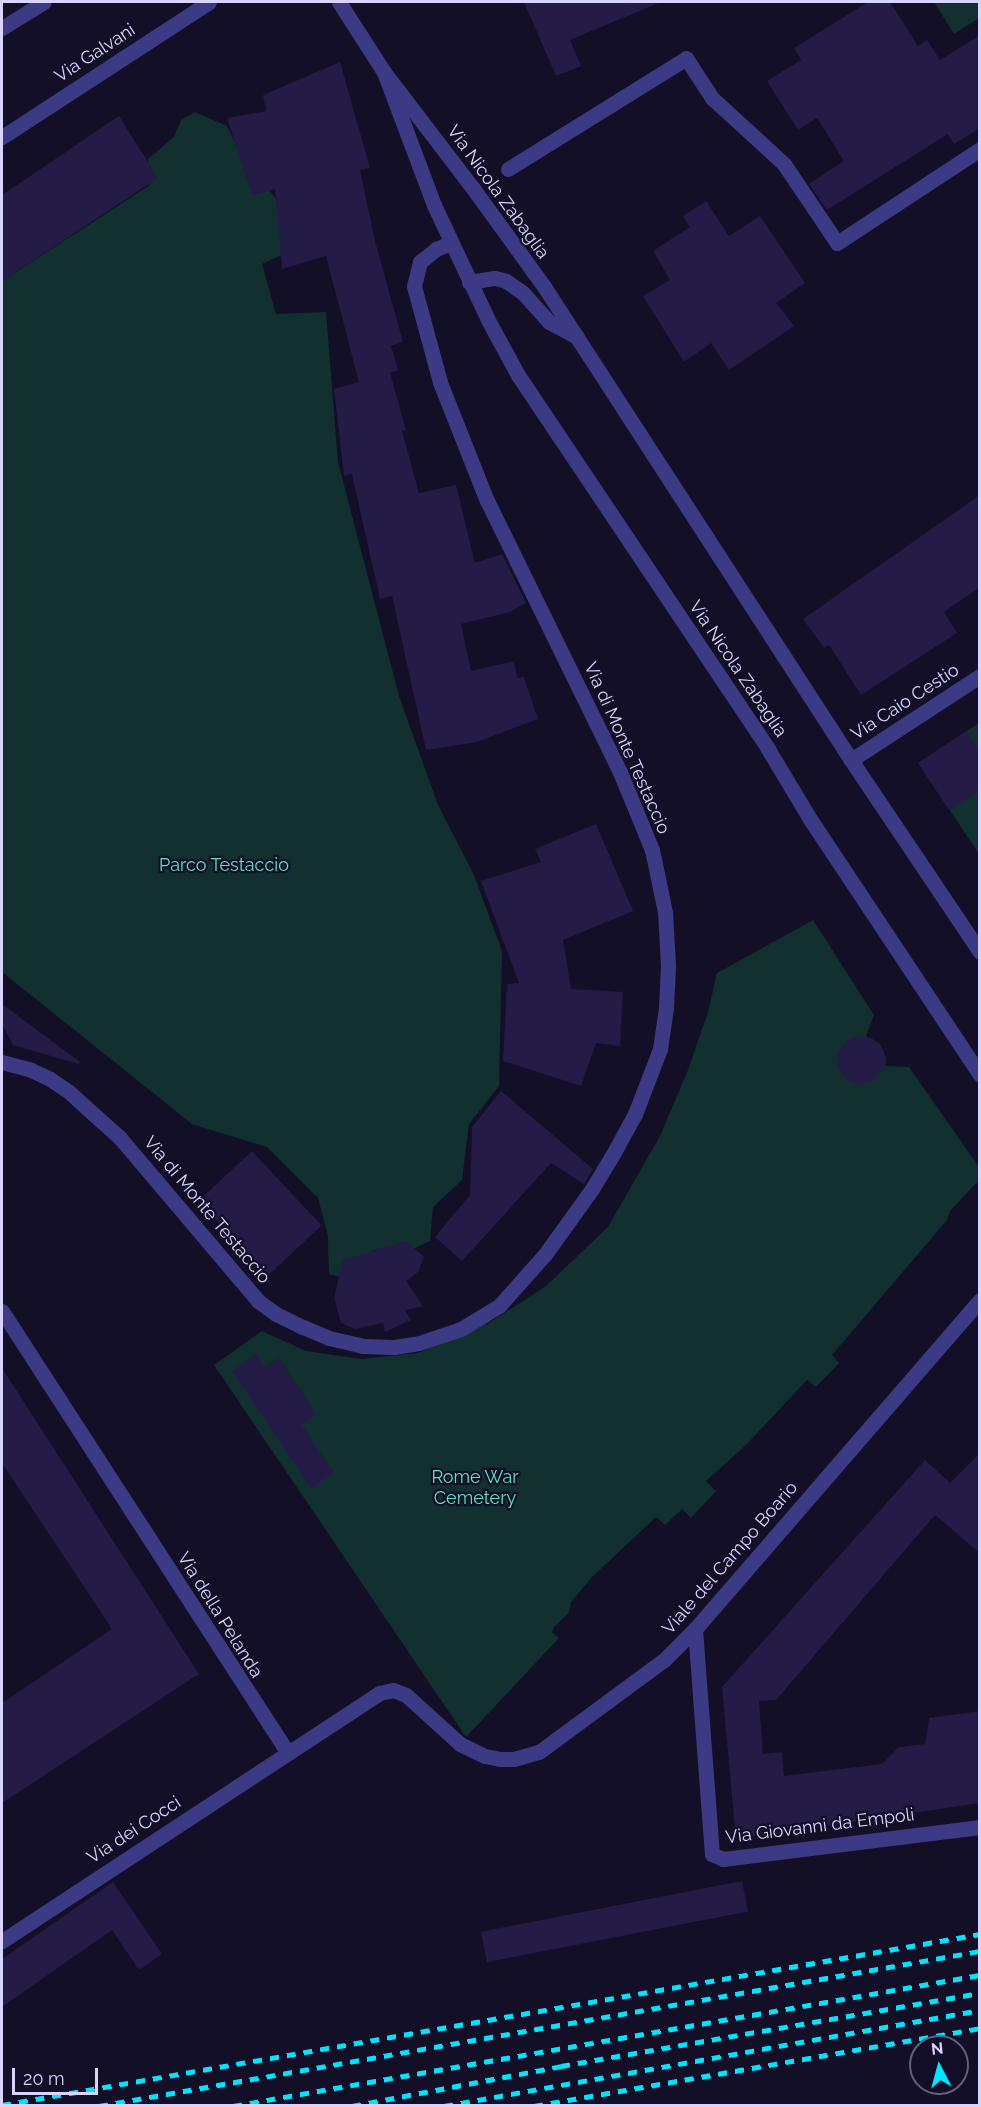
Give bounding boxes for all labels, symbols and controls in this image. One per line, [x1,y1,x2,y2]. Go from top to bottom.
street label: Via Galvani [51,19,139,87]
street label: Via Nicola Zabaglia [442,121,554,263]
street label: Via Nicola Zabaglia [684,597,792,741]
street label: Via di Monte Testaccio [579,658,675,838]
street label: Via Caio Cestio [847,659,963,745]
park label: Parco Testaccio [159,854,289,876]
street label: Via di Monte Testaccio [139,1132,275,1288]
park label: Rome War Cemetery [431,1467,519,1510]
street label: Viale del Campo Boario [658,1477,802,1639]
street label: Via della Pelanda [173,1548,267,1682]
street label: Via dei Cocci [83,1792,185,1868]
street label: Via Giovanni da Empoli [724,1804,916,1848]
north arrow [909,2035,969,2095]
text: N [930,2039,944,2059]
scale bar [15,2056,100,2094]
text: 20 m [23,2068,65,2089]

